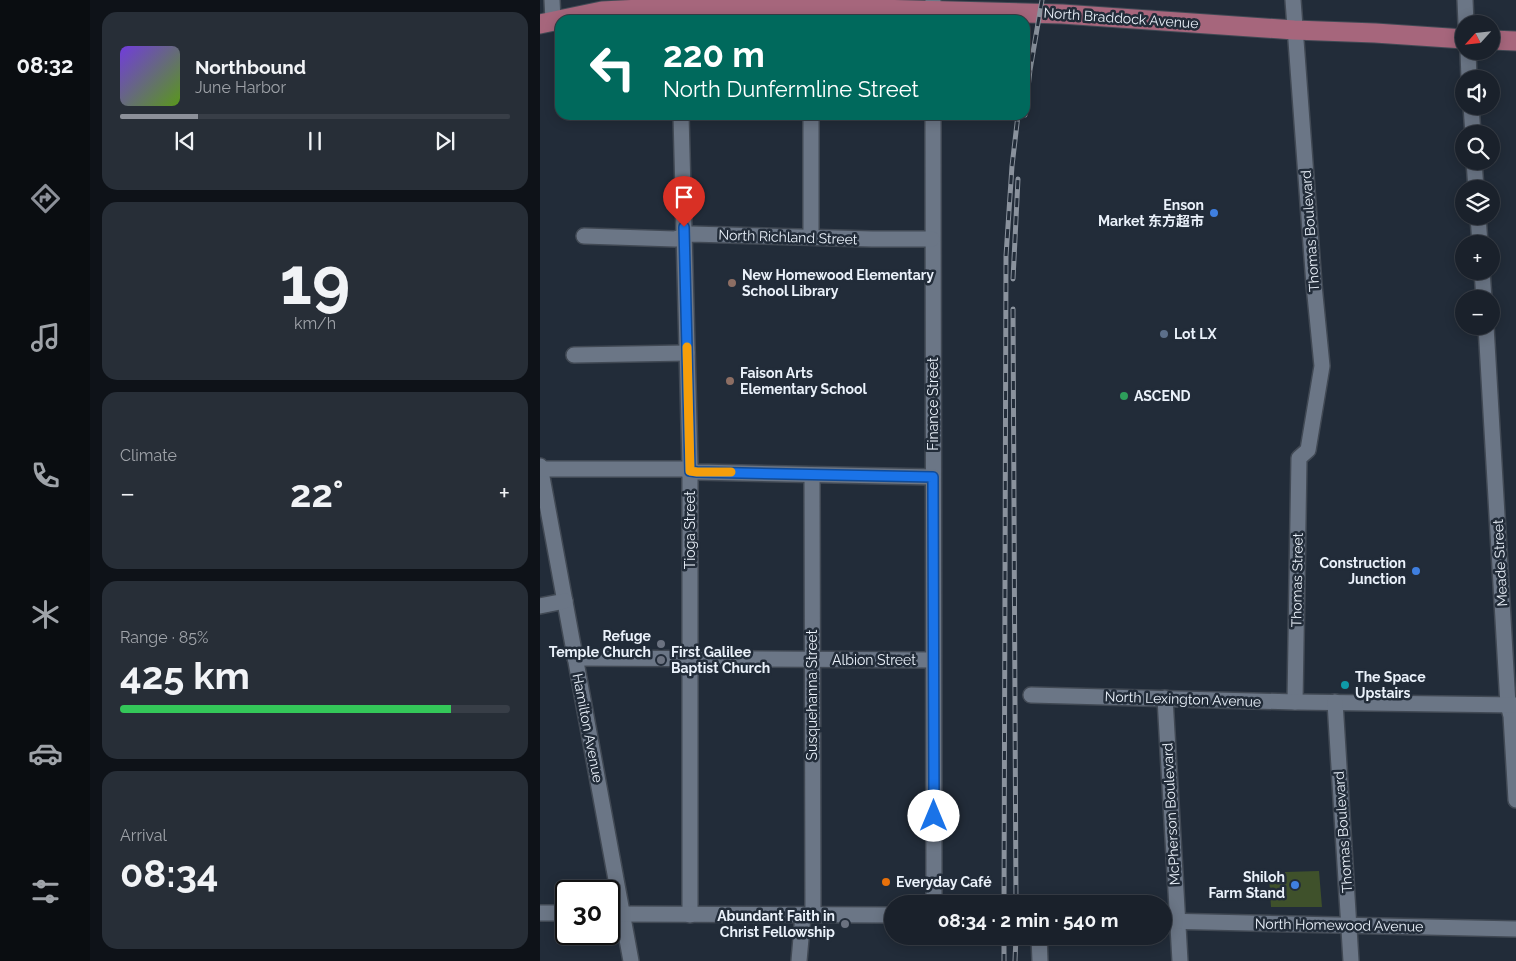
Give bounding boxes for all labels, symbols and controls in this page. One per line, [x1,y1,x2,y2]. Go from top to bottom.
street label: North Braddock Avenue [1043,5,1199,31]
north arrow [1455,15,1500,60]
map controls [1455,15,1500,335]
text: 220 m [663,34,765,75]
icon: left [580,35,645,100]
text: 08:32 [17,52,73,78]
text: Northbound [195,56,306,78]
button: sound [1455,70,1500,115]
text: North Dunfermline Street [663,76,919,102]
text: June Harbor [195,78,286,97]
button: search [1455,125,1500,170]
icon: previous [171,127,199,155]
icon: pause [301,127,329,155]
icon: next [431,127,459,155]
street label: Thomas Boulevard [1298,170,1322,292]
pin [663,176,705,227]
button: layers [1455,180,1500,225]
icon: directions [28,181,63,216]
icon: arrive [670,183,698,211]
place label: Enson Market 东方超市 [1098,197,1204,229]
marker: Enson Market 东方超市 [1208,207,1220,219]
street label: North Richland Street [718,227,858,247]
button: + [1455,235,1500,280]
text: 19 [280,243,350,319]
place label: New Homewood Elementary School Library [742,267,934,299]
marker: New Homewood Elementary School Library [726,277,738,289]
button: − [1455,290,1500,335]
text: km/h [294,314,336,333]
icon: music [28,320,63,355]
place label: Lot LX [1174,326,1217,342]
marker: Lot LX [1158,328,1170,340]
street label: Finance Street [925,357,941,451]
place label: Faison Arts Elementary School [740,365,868,397]
marker: Faison Arts Elementary School [724,375,736,387]
place label: ASCEND [1134,388,1191,404]
marker: ASCEND [1118,390,1130,402]
text: Climate [120,446,177,465]
icon: phone [28,458,63,493]
text: 22° [290,471,343,516]
text: − [120,477,135,510]
text: + [498,477,510,510]
street label: Tioga Street [682,490,698,569]
street label: Meade Street [1490,519,1510,607]
street label: Thomas Street [1288,532,1306,627]
place label: Construction Junction [1319,555,1406,587]
marker: Construction Junction [1410,565,1422,577]
icon: climate [28,597,63,632]
text: Range · 85% [120,628,208,647]
place label: Refuge Temple Church [549,628,652,660]
street label: Susquehanna Street [804,629,820,760]
marker: Refuge Temple Church [655,638,667,650]
place label: First Galilee Baptist Church [671,644,770,676]
street label: Albion Street [832,652,916,668]
text: 425 km [120,653,250,698]
marker: First Galilee Baptist Church [655,654,667,666]
place label: The Space Upstairs [1355,669,1426,701]
street label: Hamilton Avenue [570,672,606,784]
marker: The Space Upstairs [1339,679,1351,691]
street label: North Lexington Avenue [1104,688,1262,710]
icon: car [28,736,63,771]
street label: McPherson Boulevard [1159,742,1183,886]
street label: Thomas Boulevard [1331,771,1355,893]
position arrow [907,789,959,841]
text: Arrival [120,826,167,845]
text: 08:34 [120,851,219,896]
place label: Shiloh Farm Stand [1208,869,1285,901]
icon: filters [28,874,63,909]
place label: Everyday Café [896,874,992,890]
marker: Everyday Café [880,876,892,888]
marker: Shiloh Farm Stand [1289,879,1301,891]
speed limit sign: 30 [555,880,620,945]
place label: Abundant Faith in Christ Fellowship [717,908,835,940]
text: 08:34 · 2 min · 540 m [938,909,1118,931]
street label: North Homewood Avenue [1255,916,1423,934]
marker: Abundant Faith in Christ Fellowship [839,918,851,930]

